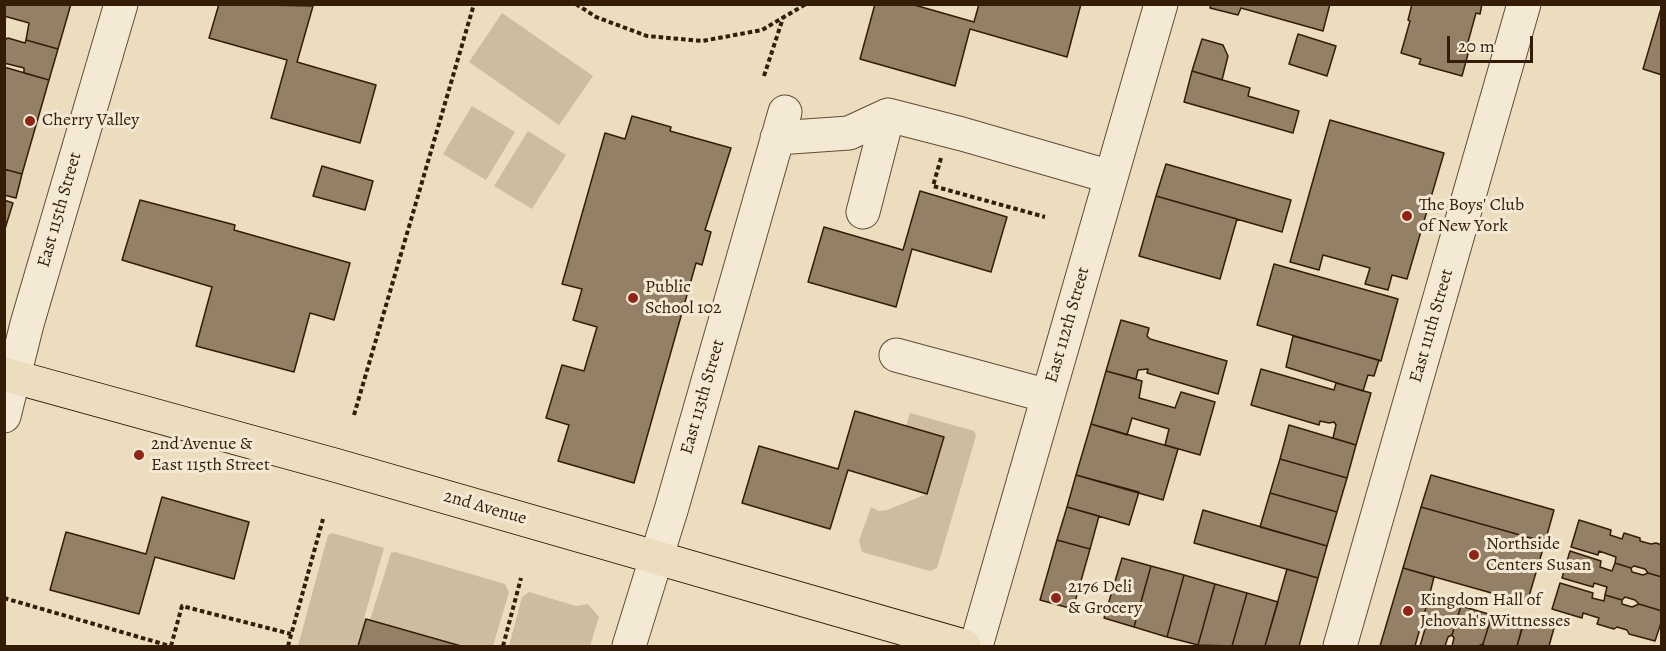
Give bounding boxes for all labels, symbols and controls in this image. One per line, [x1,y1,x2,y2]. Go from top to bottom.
scale bar [1450,24,1536,62]
text: 20 m [1458,34,1495,58]
place label: Cherry Valley [42,110,139,132]
marker: Cherry Valley [23,114,37,128]
street label: East 115th Street [33,150,87,270]
place label: The Boys' Club of New York [1419,195,1524,238]
marker: The Boys' Club of New York [1400,209,1414,223]
street label: East 112th Street [1041,265,1095,385]
street label: East 111th Street [1405,267,1459,385]
place label: Public School 102 [645,277,722,320]
marker: Public School 102 [626,291,640,305]
street label: East 113th Street [676,337,730,457]
place label: 2nd Avenue & East 115th Street [151,434,270,476]
marker: 2nd Avenue & East 115th Street [132,448,146,462]
street label: 2nd Avenue [441,486,529,530]
place label: Northside Centers Susan [1486,534,1591,576]
marker: Northside Centers Susan [1467,548,1481,562]
place label: 2176 Deli & Grocery [1068,577,1142,620]
place label: Kingdom Hall of Jehovah's Wittnesses [1420,590,1570,632]
marker: 2176 Deli & Grocery [1049,591,1063,605]
marker: Kingdom Hall of Jehovah's Wittnesses [1401,604,1415,618]

